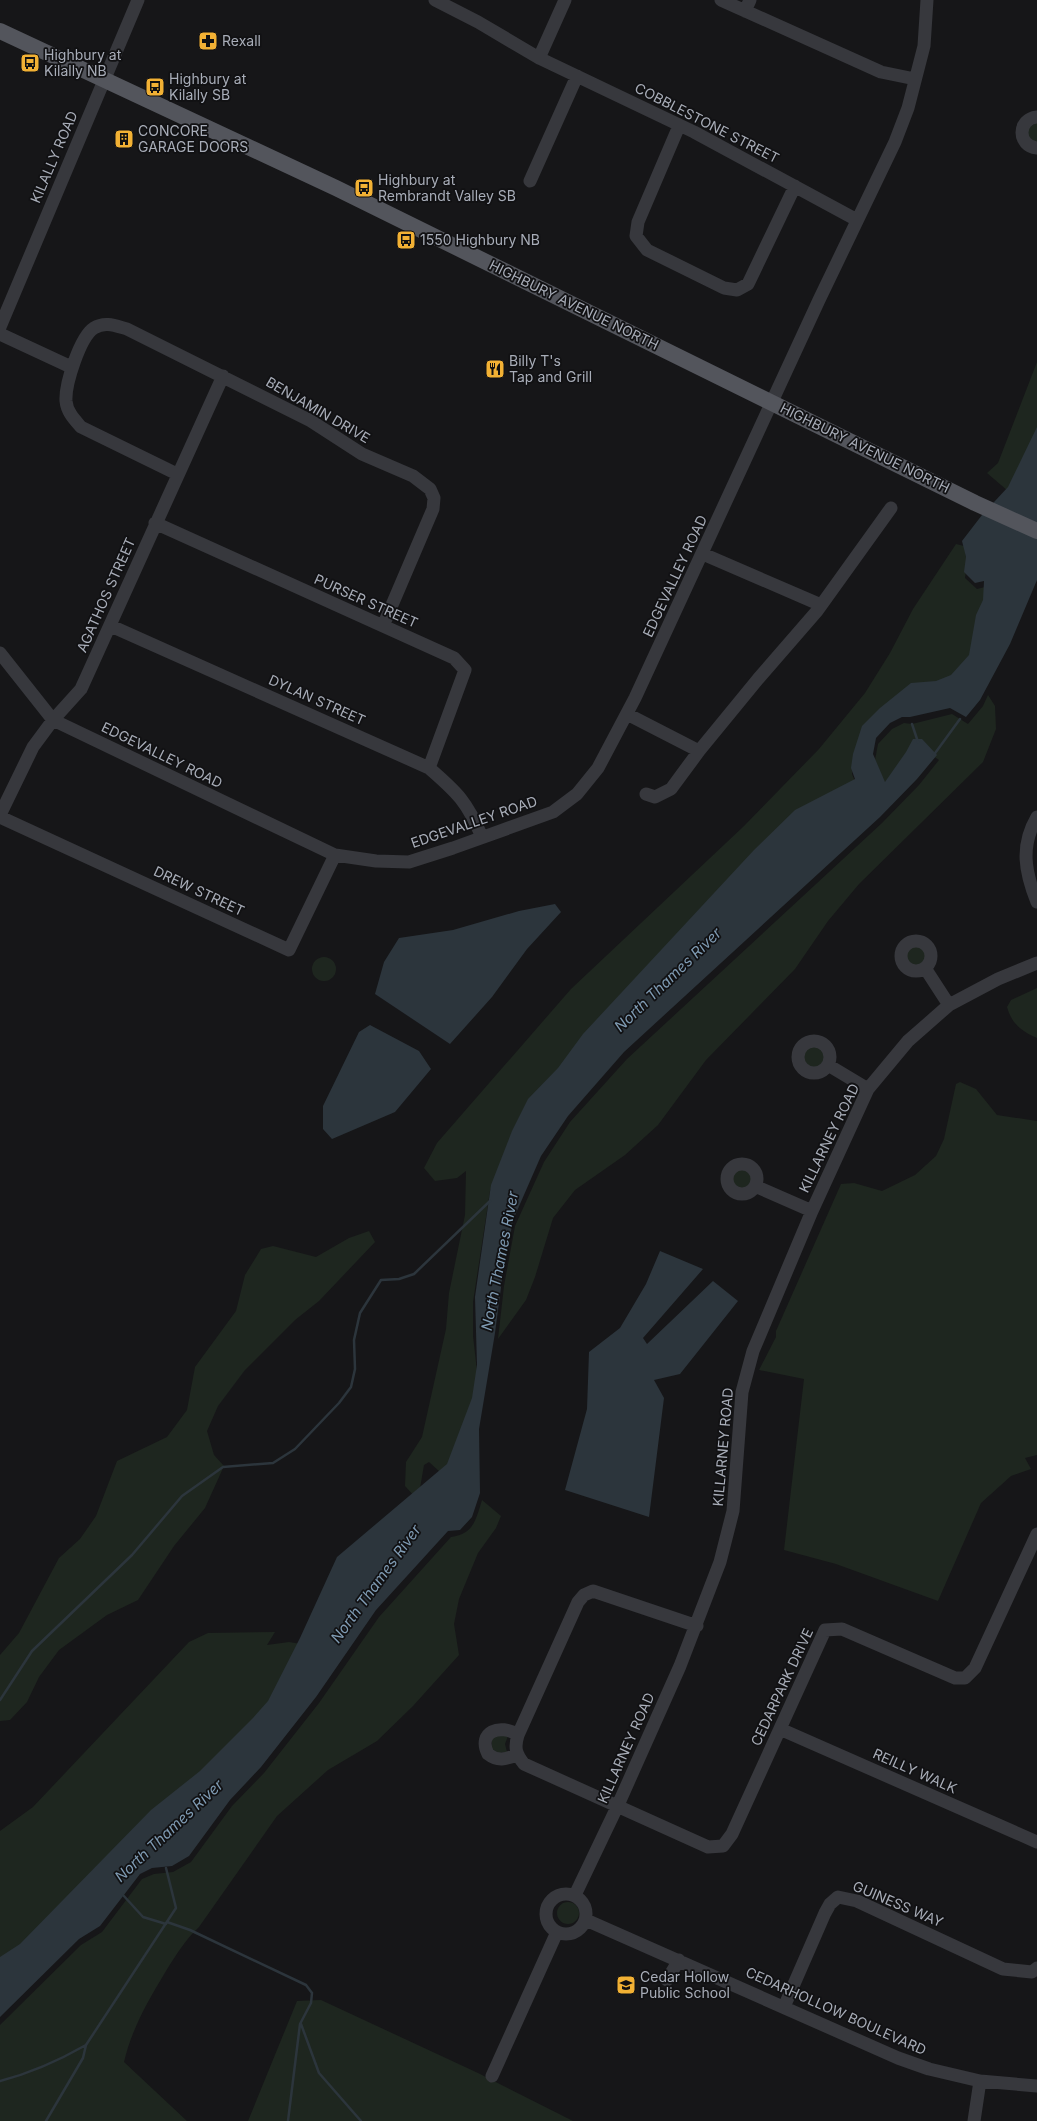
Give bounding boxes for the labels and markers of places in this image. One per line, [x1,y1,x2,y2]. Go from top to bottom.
pharmacy icon: Rexall [197,30,219,52]
place label: Rexall [222,32,261,49]
place label: Highbury at Kilally NB [44,46,122,79]
bus stop icon: Highbury at Kilally NB [19,52,41,74]
place label: Highbury at Kilally SB [169,70,247,103]
bus stop icon: Highbury at Kilally SB [144,76,166,98]
place label: CONCORE GARAGE DOORS [138,122,248,155]
building icon: CONCORE GARAGE DOORS [113,128,135,150]
place label: Highbury at Rembrandt Valley SB [378,171,516,204]
bus stop icon: Highbury at Rembrandt Valley SB [353,177,375,199]
bus stop icon: 1550 Highbury NB [395,229,417,251]
place label: 1550 Highbury NB [420,231,540,248]
place label: Billy T's Tap and Grill [509,352,592,385]
restaurant icon: Billy T's Tap and Grill [484,358,506,380]
place label: Cedar Hollow Public School [640,1968,730,2001]
school or university icon: Cedar Hollow Public School [615,1974,637,1996]

